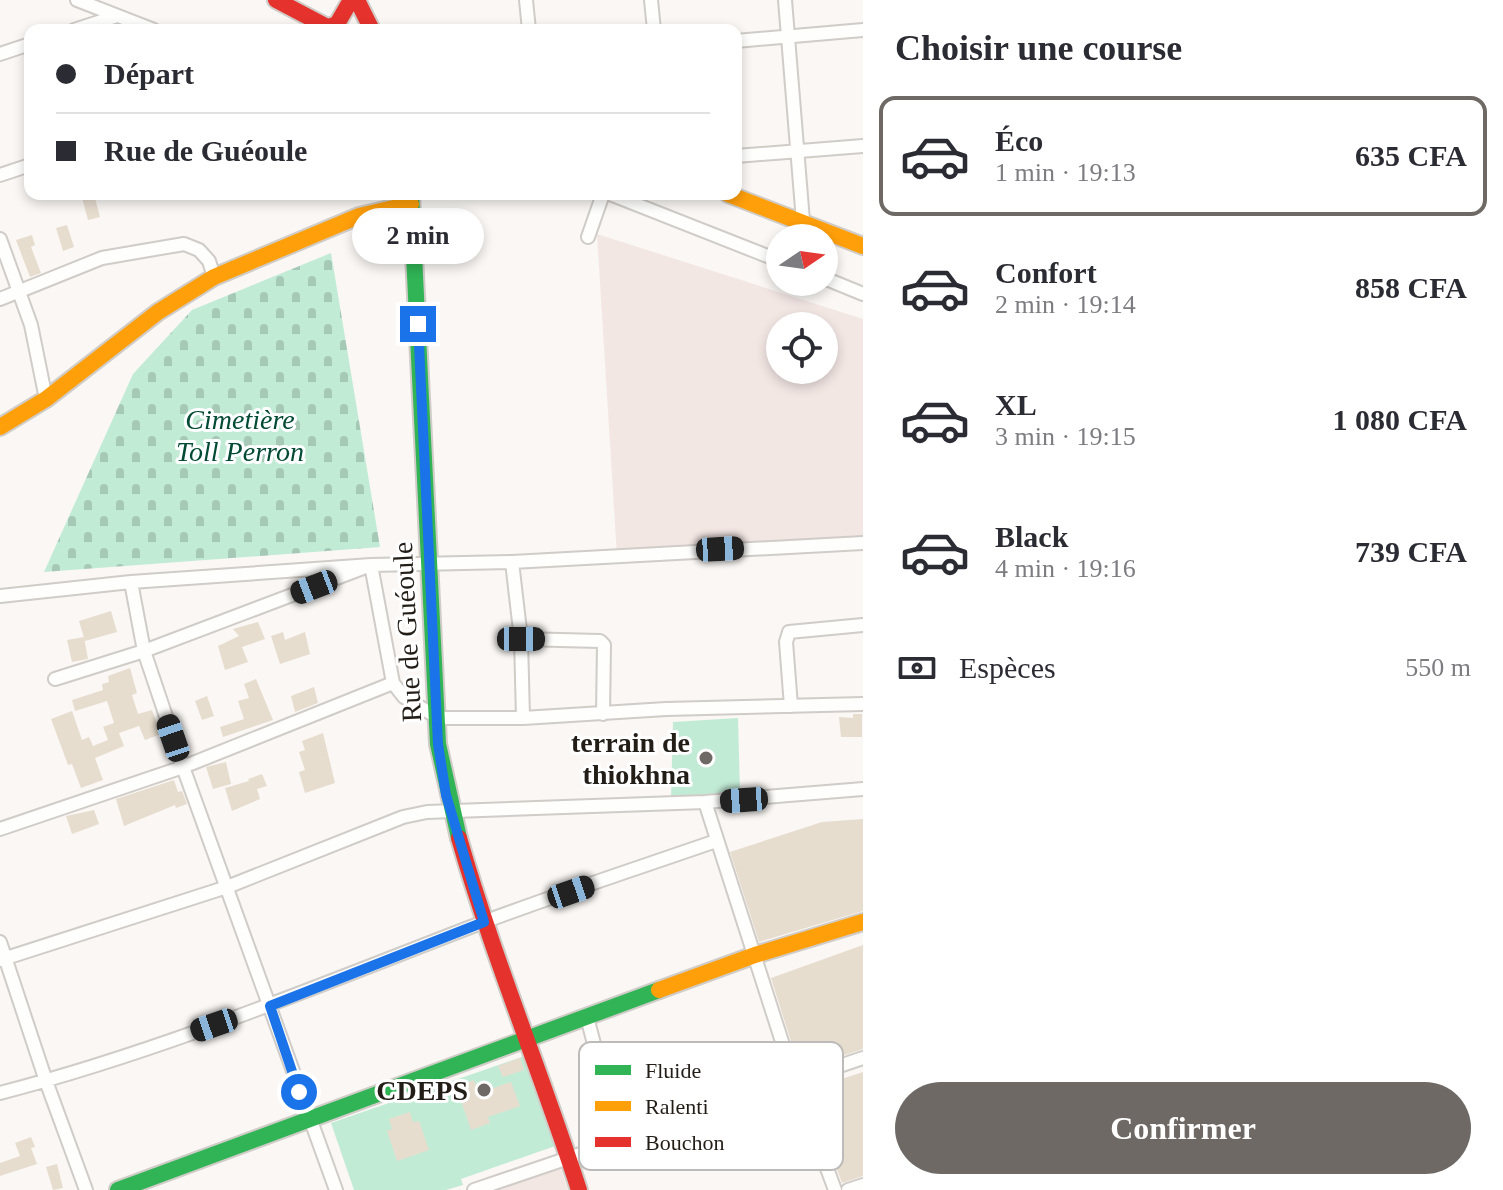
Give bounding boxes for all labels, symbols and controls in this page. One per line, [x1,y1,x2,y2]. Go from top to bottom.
text: Choisir une course [895,28,1182,68]
text: Départ [104,57,194,90]
icon: car [899,120,971,192]
text: Éco [995,124,1043,157]
text: Rue de Guéoule [104,134,307,167]
text: 635 CFA [1355,139,1467,172]
text: 1 min · 19:13 [995,158,1136,187]
callout: 2 min [352,208,484,264]
text: 2 min [387,221,449,250]
north arrow [766,224,838,296]
map controls [766,224,838,384]
icon: car [899,252,971,324]
text: Confort [995,256,1097,289]
text: 858 CFA [1355,271,1467,304]
text: 2 min · 19:14 [995,290,1136,319]
route end [400,306,436,342]
button: locate [766,312,838,384]
icon: car [899,384,971,456]
text: XL [995,388,1037,421]
text: 1 080 CFA [1333,403,1467,436]
park label: Cimetière Toll Perron [176,404,304,467]
text: 3 min · 19:15 [995,422,1136,451]
icon: car [899,516,971,588]
text: Black [995,520,1068,553]
text: 739 CFA [1355,535,1467,568]
car [695,536,745,562]
street label: Rue de Guéoule [387,541,427,723]
text: 4 min · 19:16 [995,554,1136,583]
car [287,567,341,607]
car [497,627,545,651]
icon: cash [895,646,939,690]
text: Espèces [959,651,1056,684]
text: 550 m [1405,653,1471,682]
car [154,711,192,765]
place label: terrain de thiokhna [571,727,690,790]
marker: terrain de thiokhna [697,749,715,767]
car [719,786,769,814]
car [544,873,598,911]
car [187,1006,241,1044]
legend [579,1042,843,1170]
text: Fluide [645,1058,701,1083]
route start [281,1074,317,1110]
place label: CDEPS [376,1075,468,1106]
marker: CDEPS [475,1081,493,1099]
button: Confirmer [895,1082,1471,1174]
text: Ralenti [645,1094,709,1119]
text: Bouchon [645,1130,724,1155]

